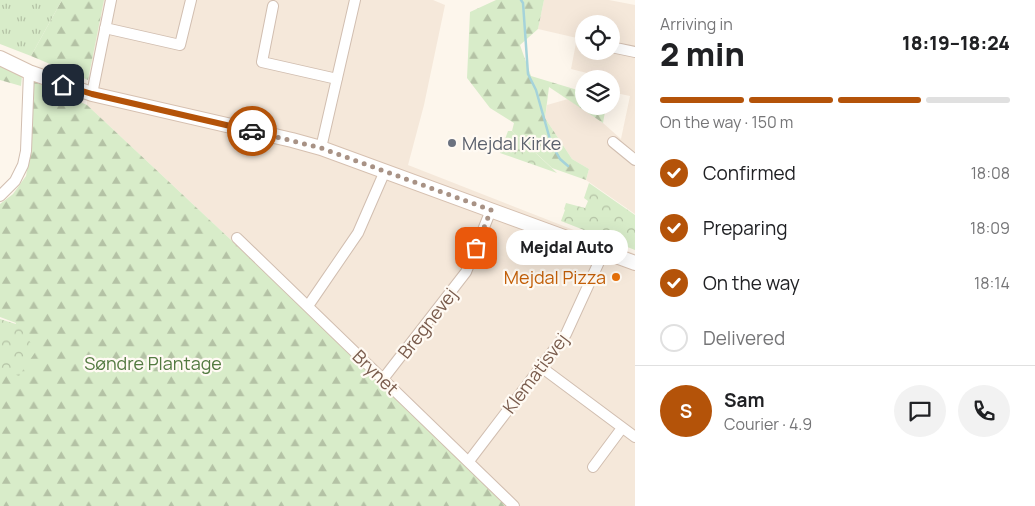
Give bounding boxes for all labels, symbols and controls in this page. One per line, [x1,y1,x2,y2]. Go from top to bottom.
text: Arriving in [660,13,733,35]
map controls [575,15,620,115]
button: locate [575,15,620,60]
text: 18:19–18:24 [902,30,1010,56]
text: 2 min [660,32,745,76]
pin [42,64,84,106]
button: layers [575,70,620,115]
icon: home [49,71,77,99]
courier [227,106,277,156]
text: On the way · 150 m [660,111,793,133]
icon: car [238,117,266,145]
place label: Mejdal Kirke [462,131,561,155]
marker: Mejdal Kirke [446,137,458,149]
icon: check [660,159,688,187]
text: Confirmed [703,160,796,186]
text: 18:08 [971,162,1010,184]
icon: check [660,214,688,242]
text: Preparing [703,215,788,241]
text: 18:09 [970,217,1010,239]
pin [455,227,497,269]
callout: Mejdal Auto [506,230,628,266]
icon: bag [462,234,490,262]
text: Mejdal Auto [520,236,614,258]
place label: Mejdal Pizza [504,265,606,289]
icon: check [660,269,688,297]
text: On the way [703,270,800,296]
marker: Mejdal Pizza [610,271,622,283]
text: 18:14 [974,272,1010,294]
street label: Bregnevej [392,283,462,363]
text: Delivered [703,325,785,351]
street label: Klematisvej [497,328,573,418]
street label: Brynet [348,344,404,400]
park label: Søndre Plantage [84,351,222,375]
button: chat [894,385,946,437]
button: phone [958,385,1010,437]
text: Sam [724,387,765,413]
text: S [680,398,692,424]
text: Courier · 4.9 [724,413,812,435]

